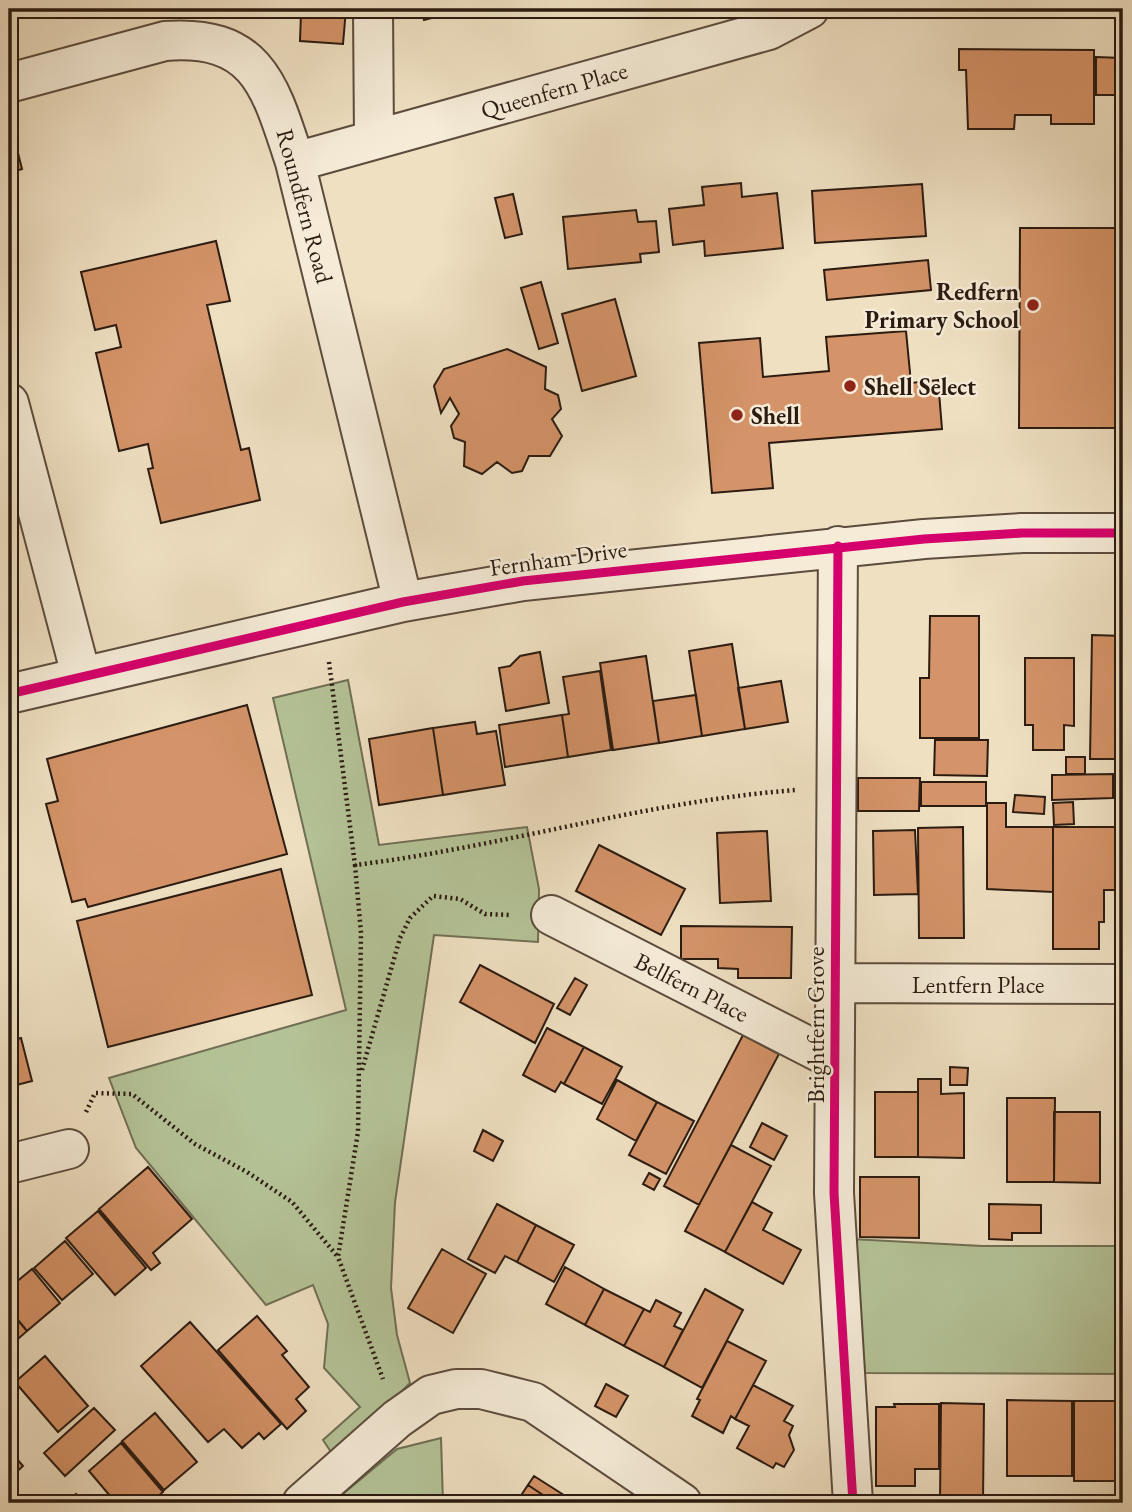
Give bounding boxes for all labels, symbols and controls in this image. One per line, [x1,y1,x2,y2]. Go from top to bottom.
street label: Queenfern Place [477,54,631,126]
street label: Roundfern Road [270,125,341,287]
place label: Redfern Primary School [865,276,1019,336]
marker: Redfern Primary School [1025,297,1041,313]
place label: Shell Select [864,371,976,402]
marker: Shell Select [842,378,858,394]
place label: Shell [751,400,800,431]
marker: Shell [729,407,745,423]
street label: Fernham Drive [487,533,629,583]
street label: Bellfern Place [630,945,754,1029]
street label: Brightfern Grove [800,947,831,1103]
street label: Lentfern Place [912,969,1044,1000]

